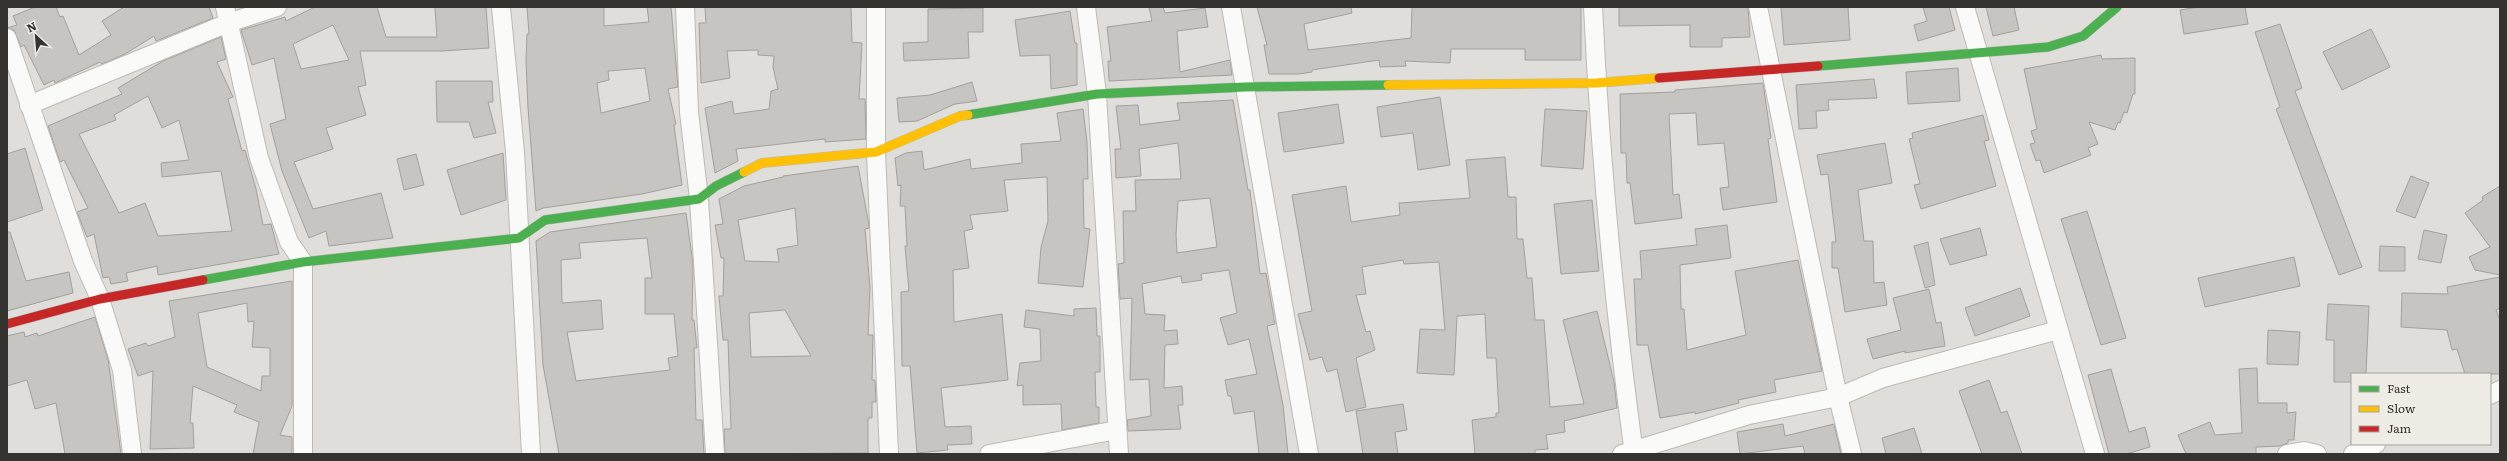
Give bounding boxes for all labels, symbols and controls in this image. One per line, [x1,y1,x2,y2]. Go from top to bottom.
north arrow [16,16,56,56]
text: N [24,17,39,35]
legend [2351,373,2491,445]
text: Fast [2387,379,2411,397]
text: Slow [2387,399,2416,417]
text: Jam [2387,419,2412,437]

